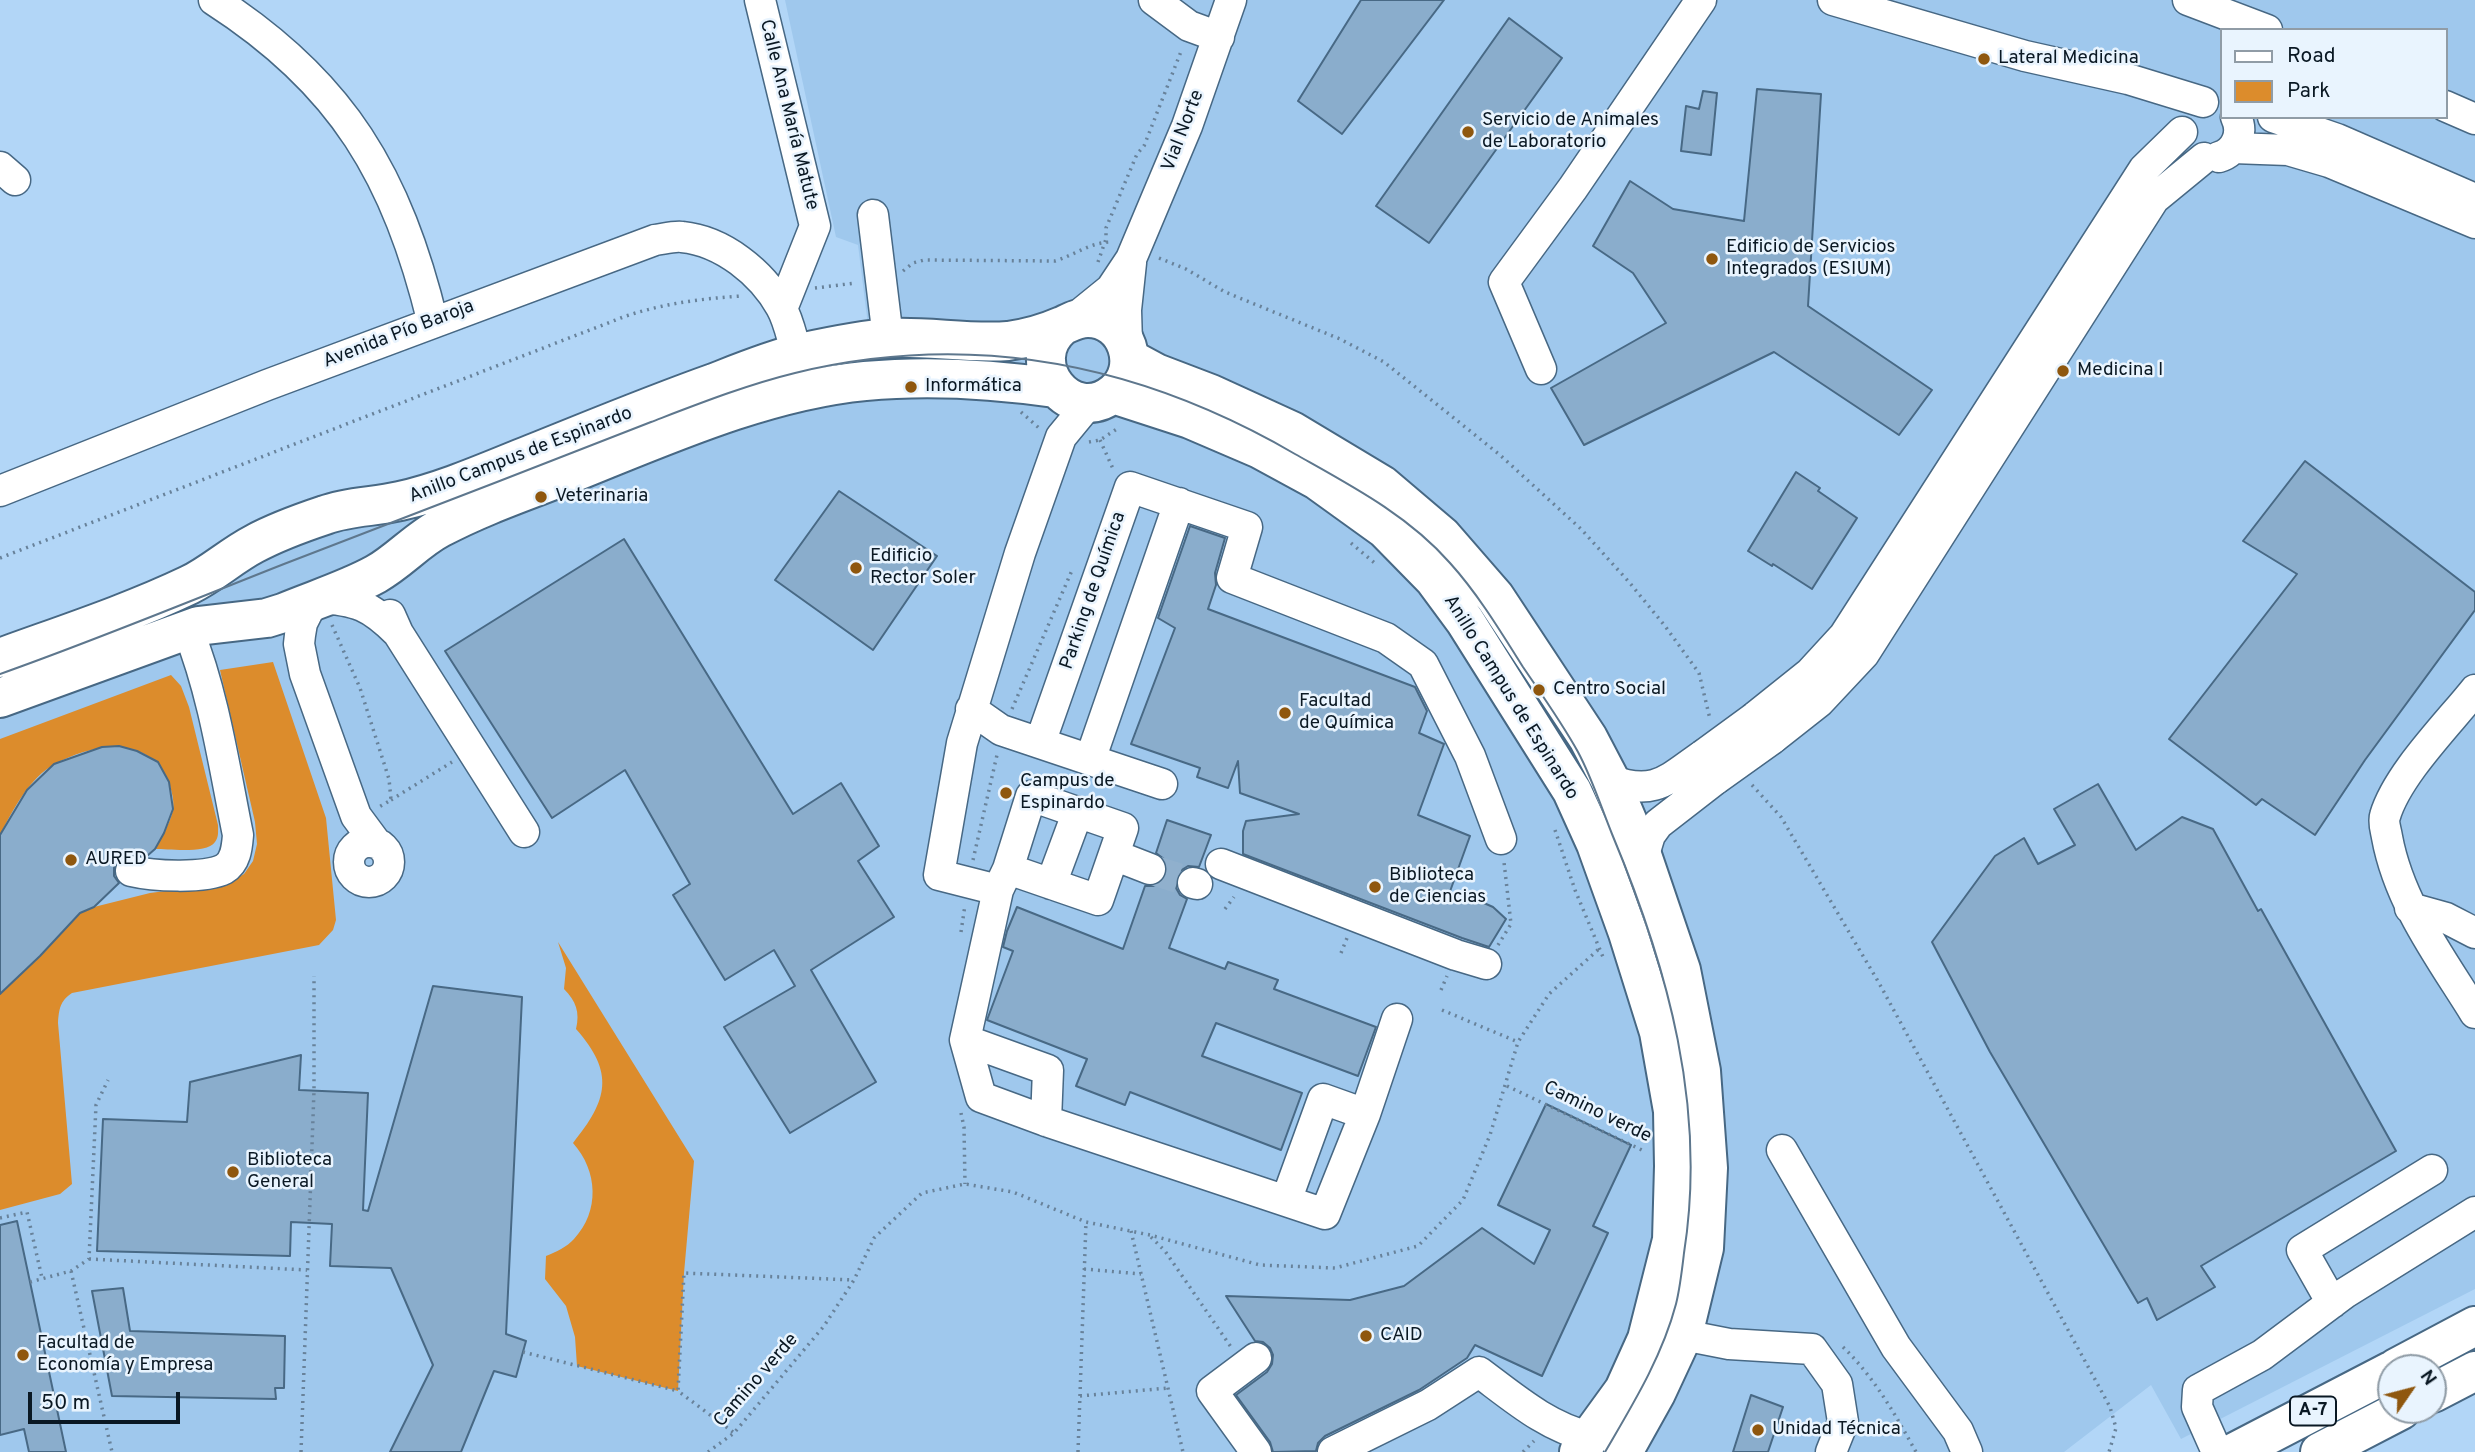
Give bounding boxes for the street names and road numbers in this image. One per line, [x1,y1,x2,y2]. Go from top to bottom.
street label: Calle Ana María Matute [753,17,823,213]
street label: Vial Norte [1158,87,1210,175]
street label: Avenida Pío Baroja [320,296,478,374]
street label: Anillo Campus de Espinardo [406,403,636,509]
street label: Parking de Química [1056,509,1132,673]
street label: Anillo Campus de Espinardo [1437,591,1583,805]
street label: Camino verde [1539,1077,1655,1149]
street label: Camino verde [710,1329,804,1433]
road number: A-7 [2290,1396,2336,1426]

